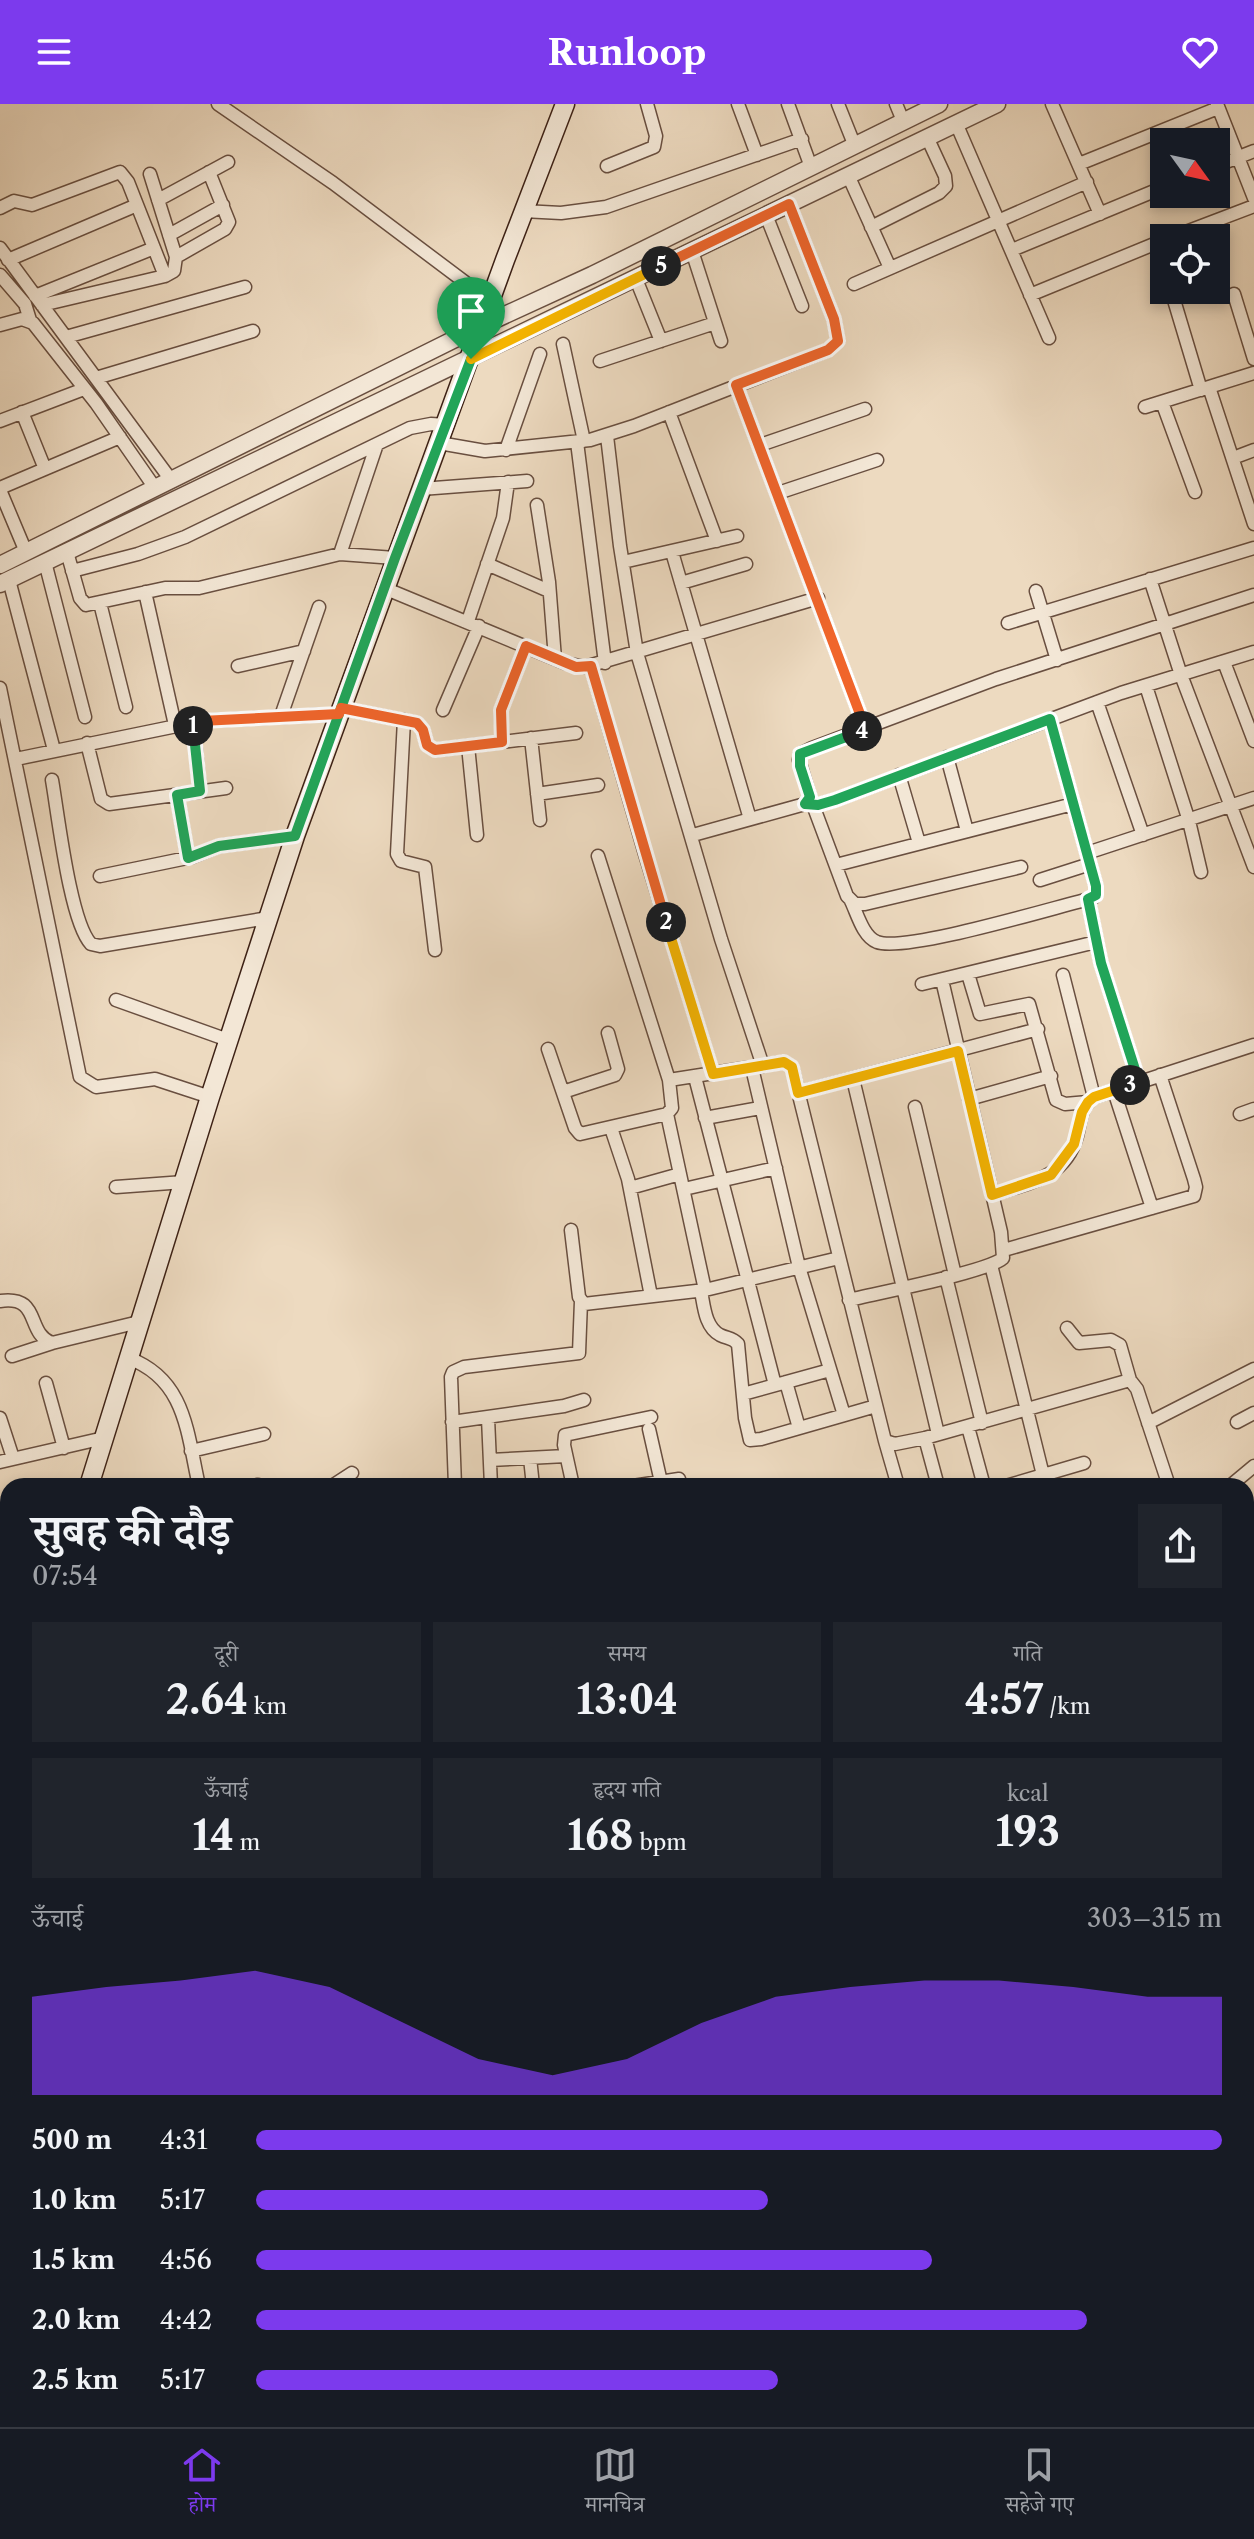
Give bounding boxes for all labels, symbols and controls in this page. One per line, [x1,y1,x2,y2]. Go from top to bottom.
icon: menu [32,30,76,74]
text: Runloop [548,30,706,74]
icon: heart [1178,30,1222,74]
north arrow [1150,128,1230,208]
map controls [1150,128,1230,304]
button: locate [1150,224,1230,304]
pin: 5 [641,246,681,286]
text: 5 [655,252,667,279]
pin [437,277,505,359]
icon: arrive [449,289,493,333]
pin: 1 [173,706,213,746]
pin: 4 [842,711,882,751]
text: 1 [188,712,198,739]
text: 4 [855,717,869,744]
pin: 2 [646,902,686,942]
text: 2 [660,908,673,935]
pin: 3 [1110,1065,1150,1105]
text: 3 [1124,1071,1136,1098]
text: सुबह की दौड़ [32,1503,231,1557]
button: share [1138,1504,1222,1588]
text: 07:54 [32,1560,98,1592]
text: दूरी [214,1640,238,1667]
text: समय [608,1640,646,1667]
text: गति [1013,1640,1042,1667]
text: 2.64 [166,1675,248,1724]
text: 13:04 [576,1675,678,1724]
text: 4:57 [965,1675,1043,1724]
text: km [248,1693,287,1720]
text: /km [1043,1693,1090,1720]
text: ऊँचाई [205,1776,248,1803]
text: हृदय गति [593,1776,661,1803]
text: kcal [1007,1780,1048,1807]
text: 193 [995,1807,1060,1856]
text: 14 [192,1811,234,1860]
text: 168 [567,1811,634,1860]
text: m [234,1829,260,1856]
text: bpm [634,1829,687,1856]
text: ऊँचाई [32,1902,83,1934]
text: 303–315 m [1087,1902,1222,1934]
text: 500 m [32,2124,112,2156]
text: 4:31 [160,2124,208,2156]
text: 1.0 km [32,2184,117,2216]
text: 5:17 [160,2184,205,2216]
text: 1.5 km [32,2244,115,2276]
text: 4:56 [160,2244,212,2276]
text: 2.0 km [32,2304,120,2336]
text: 4:42 [160,2304,212,2336]
text: 2.5 km [32,2364,118,2396]
text: 5:17 [160,2364,205,2396]
tab: होम [180,2443,224,2526]
tab: मानचित्र [585,2443,645,2526]
tab: सहेजे गए [1005,2443,1074,2526]

